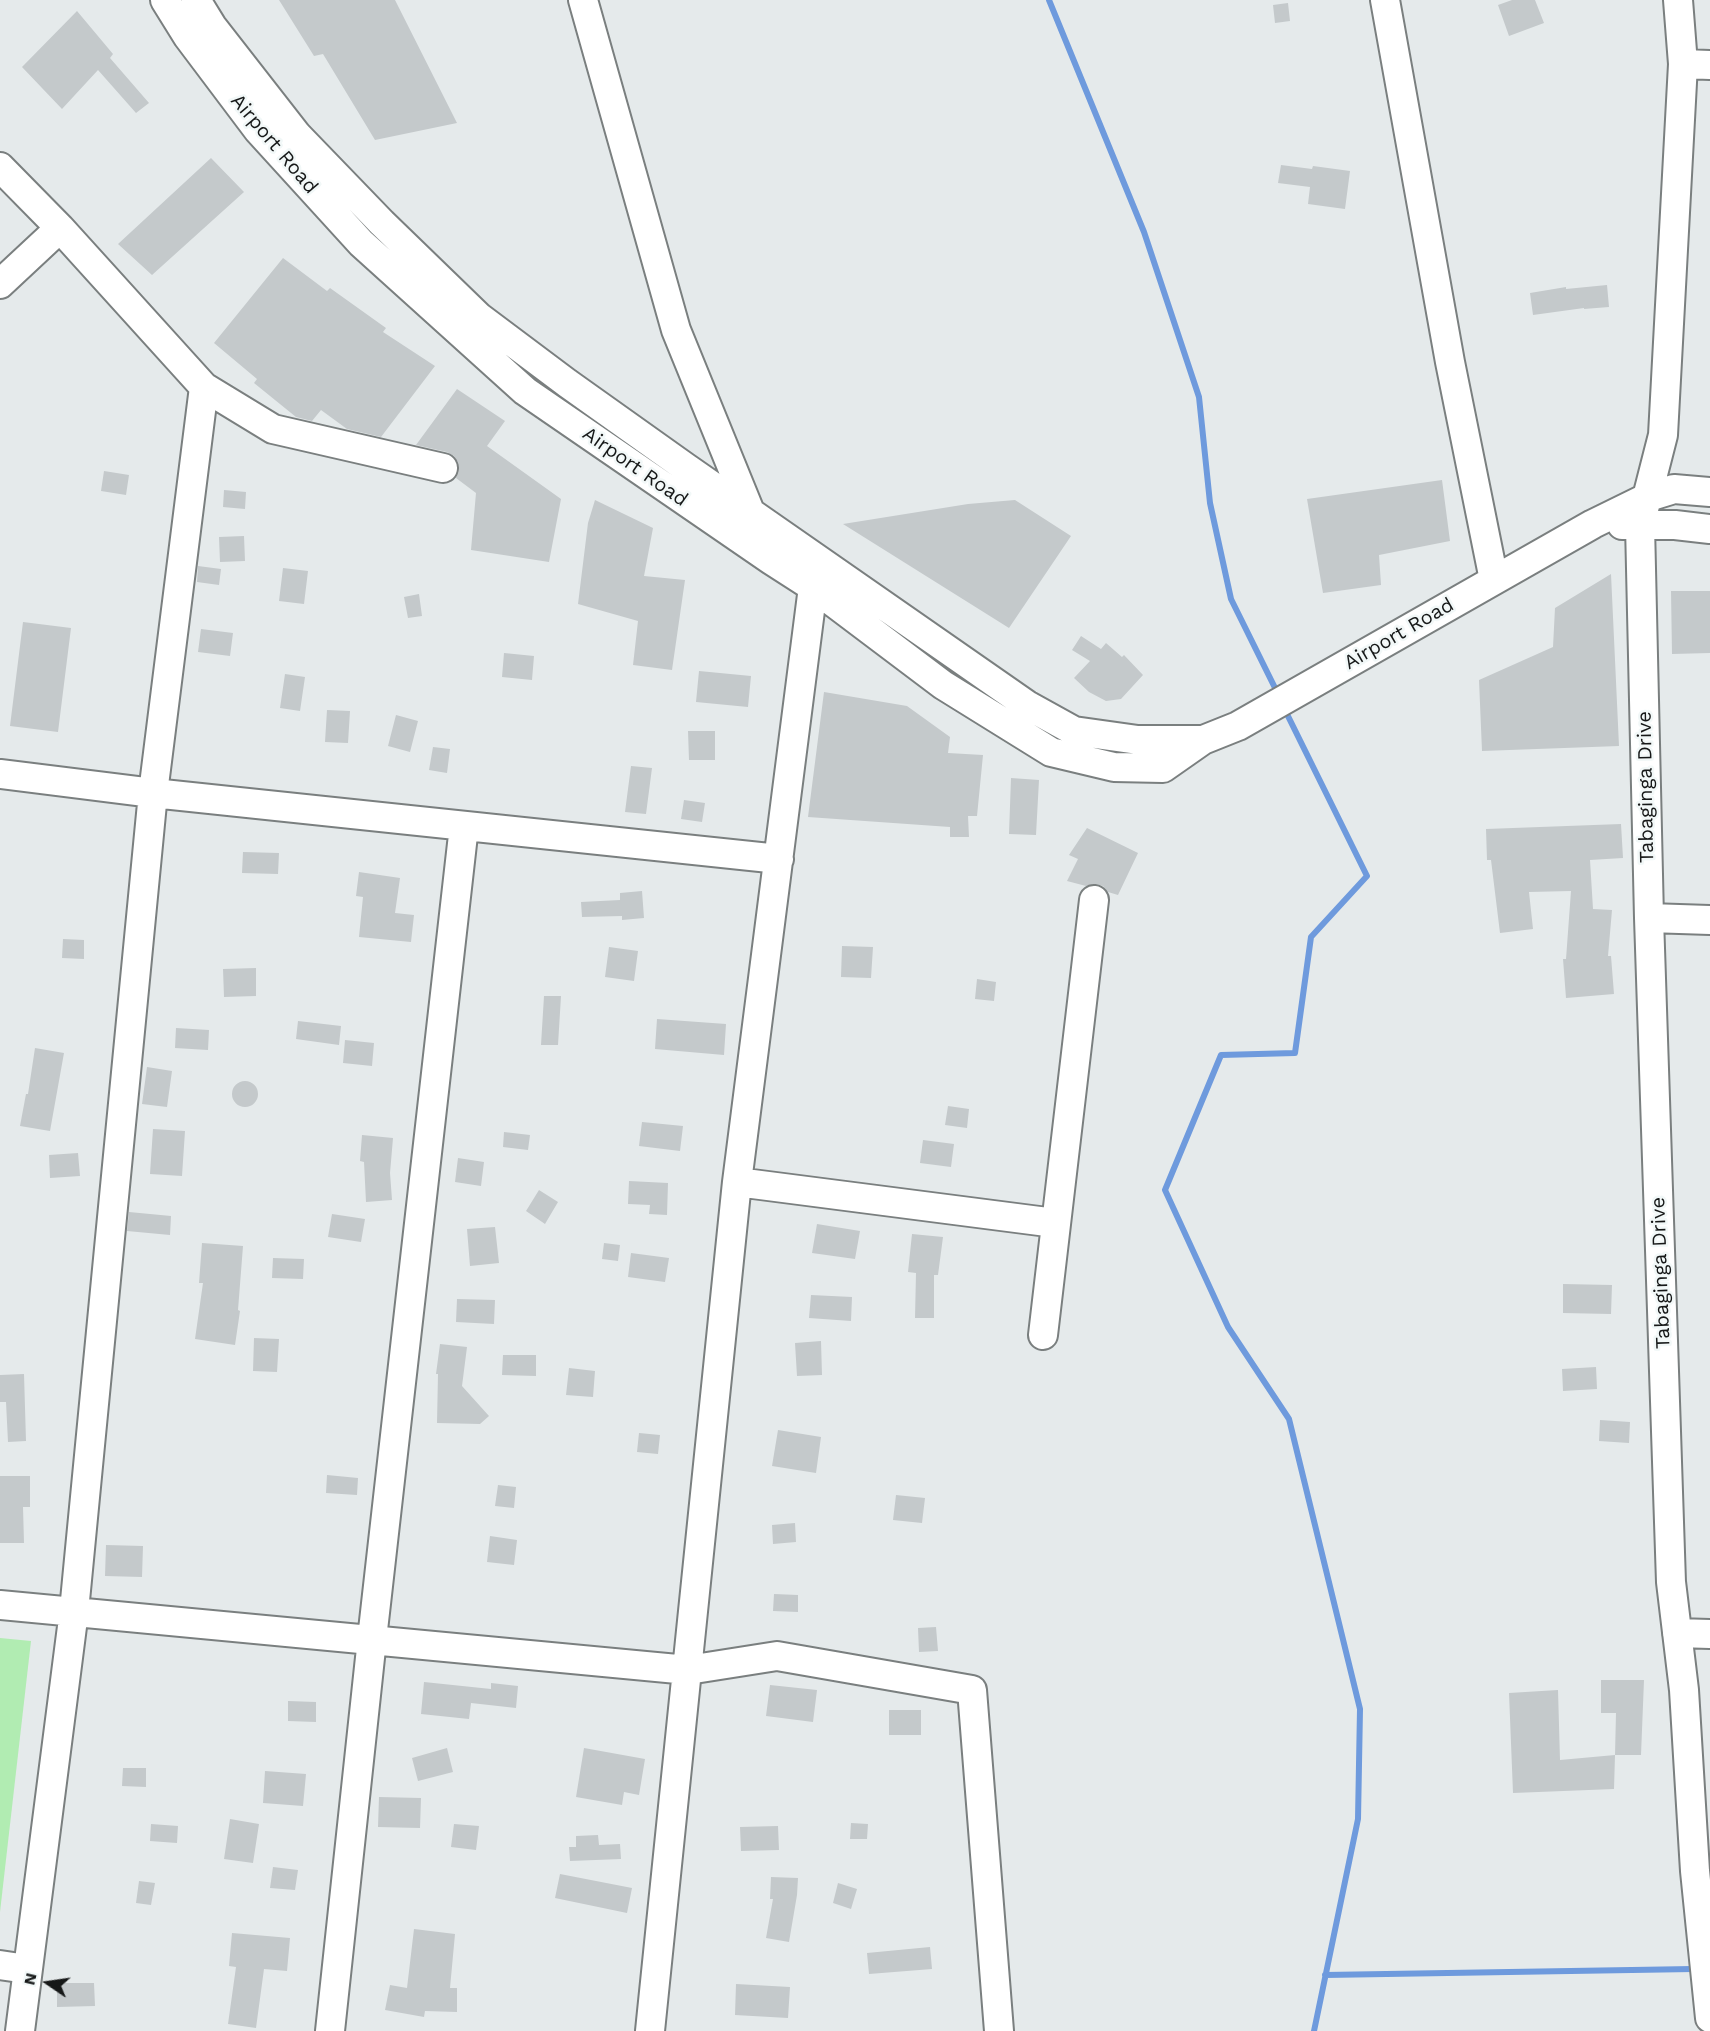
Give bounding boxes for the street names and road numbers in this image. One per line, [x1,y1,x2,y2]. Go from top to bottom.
street label: Airport Road [225,89,323,199]
street label: Airport Road [578,422,692,512]
street label: Airport Road [1340,593,1458,675]
street label: Tabaginga Drive [1633,711,1659,863]
street label: Tabaginga Drive [1646,1197,1676,1349]

